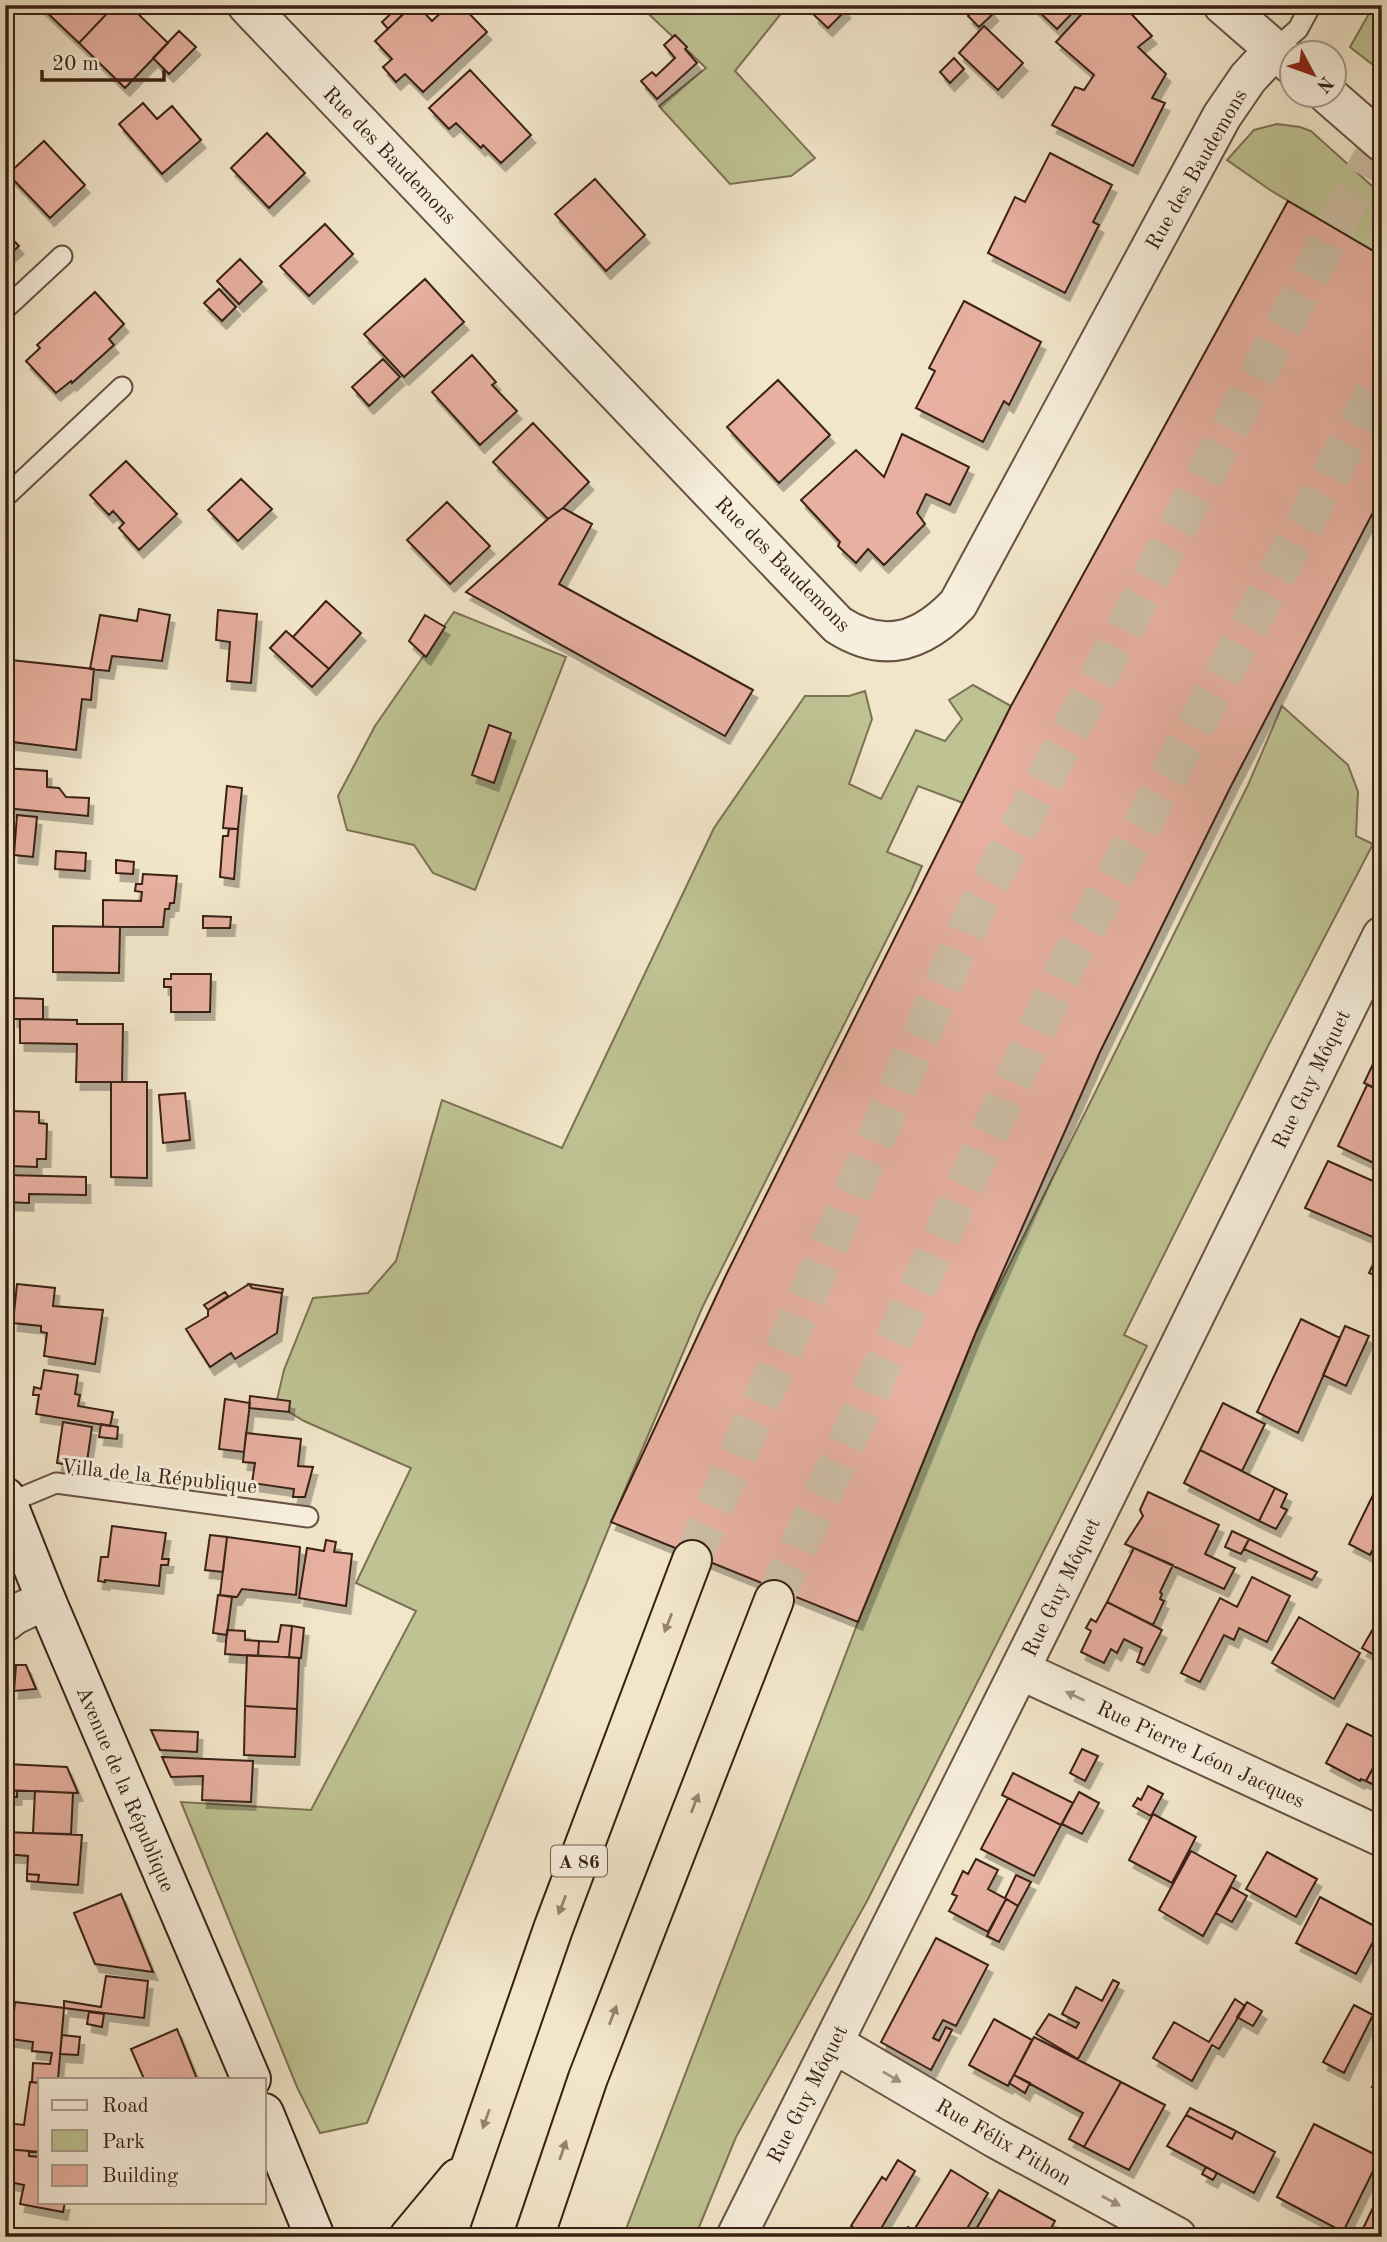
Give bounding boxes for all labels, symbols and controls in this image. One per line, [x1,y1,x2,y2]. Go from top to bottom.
scale bar [42,38,164,82]
north arrow [1278,38,1348,108]
text: 20 m [52,54,99,75]
text: N [1312,72,1336,96]
street label: Rue des Baudemons [318,83,460,229]
street label: Rue des Baudemons [1143,86,1252,254]
street label: Rue des Baudemons [710,493,854,637]
street label: Rue Guy Môquet [1270,1007,1355,1153]
street label: Villa de la République [60,1457,258,1498]
street label: Rue Guy Môquet [1020,1515,1105,1661]
one-way arrow [663,1613,674,1634]
street label: Avenue de la République [72,1684,178,1896]
one-way arrow [1065,1690,1085,1702]
street label: Rue Pierre Léon Jacques [1093,1698,1308,1813]
one-way arrow [690,1792,701,1813]
road number: A 86 [551,1845,607,1876]
one-way arrow [557,1895,568,1916]
one-way arrow [607,2004,618,2025]
street label: Rue Guy Môquet [764,2022,852,2167]
one-way arrow [883,2071,902,2083]
legend [38,2078,266,2204]
text: Road [102,2096,149,2117]
street label: Rue Félix Pithon [932,2096,1075,2191]
one-way arrow [480,2109,491,2130]
text: Park [102,2132,145,2153]
one-way arrow [558,2139,569,2160]
text: Building [102,2166,179,2187]
one-way arrow [1101,2196,1121,2207]

